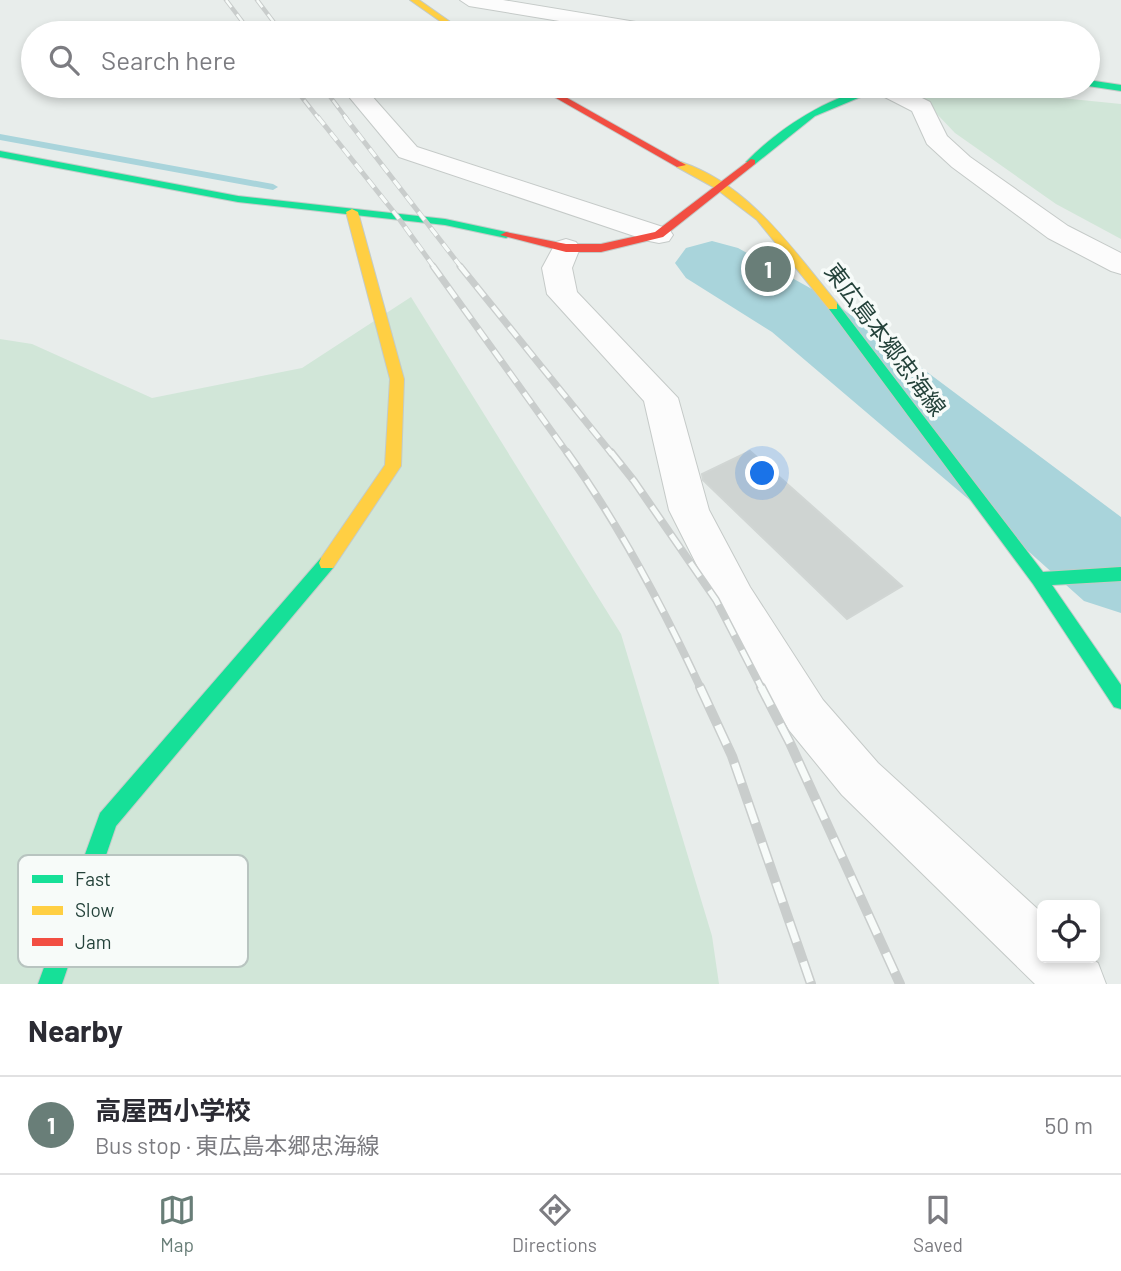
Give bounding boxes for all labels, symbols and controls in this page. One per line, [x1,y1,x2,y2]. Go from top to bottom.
search box [21,21,1100,98]
icon: search [45,41,83,79]
text: Search here [101,44,236,75]
pin: 1 [745,243,791,295]
street label: 東広島本郷忠海線 [819,257,953,421]
your location [745,456,779,490]
legend [18,855,248,967]
text: Fast [75,867,111,890]
text: Slow [75,898,114,921]
map controls [1037,900,1100,963]
button: locate [1037,900,1100,963]
text: Jam [75,930,111,953]
text: Nearby [28,1012,123,1048]
text: 高屋西小学校 [95,1094,251,1125]
text: 1 [47,1111,55,1139]
text: 50 m [1045,1111,1093,1139]
text: Bus stop · 東広島本郷忠海線 [95,1131,379,1159]
tab: Map [158,1191,196,1256]
tab: Directions [512,1191,597,1256]
tab: Saved [913,1191,963,1256]

